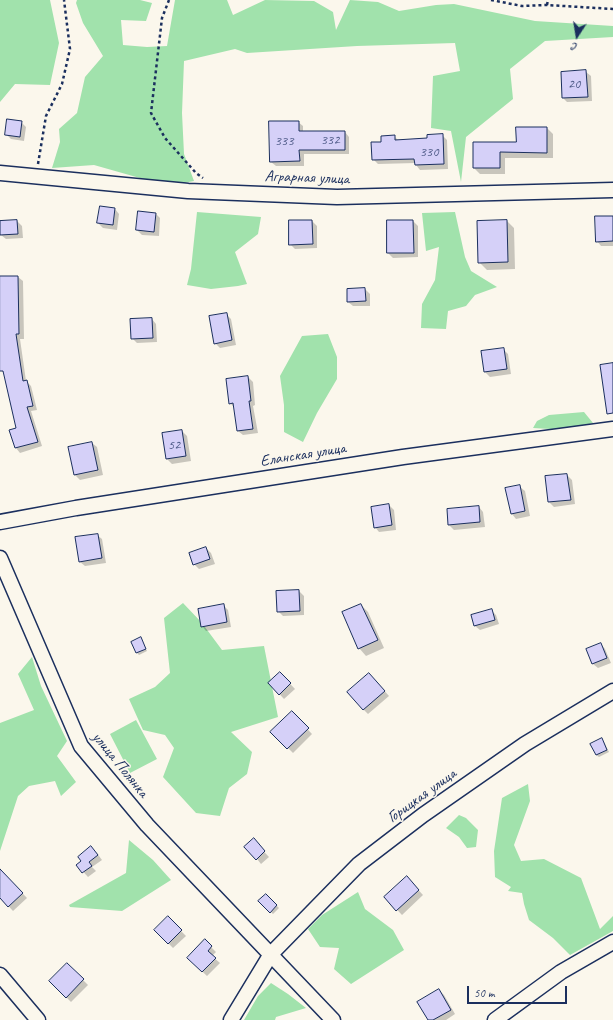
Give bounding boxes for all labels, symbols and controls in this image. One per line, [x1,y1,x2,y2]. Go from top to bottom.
north arrow [557,16,597,56]
text: С [570,40,579,55]
house number: 20 [568,76,580,92]
house number: 332 [321,132,339,148]
house number: 333 [275,133,293,149]
house number: 330 [420,144,438,160]
street label: Аграрная улица [264,167,350,189]
house number: 52 [168,437,180,453]
street label: Еланская улица [259,439,347,471]
street label: улица Полянка [88,728,152,802]
street label: Горицкая улица [384,765,460,827]
scale bar [469,978,569,1004]
text: 50 m [474,985,494,1001]

